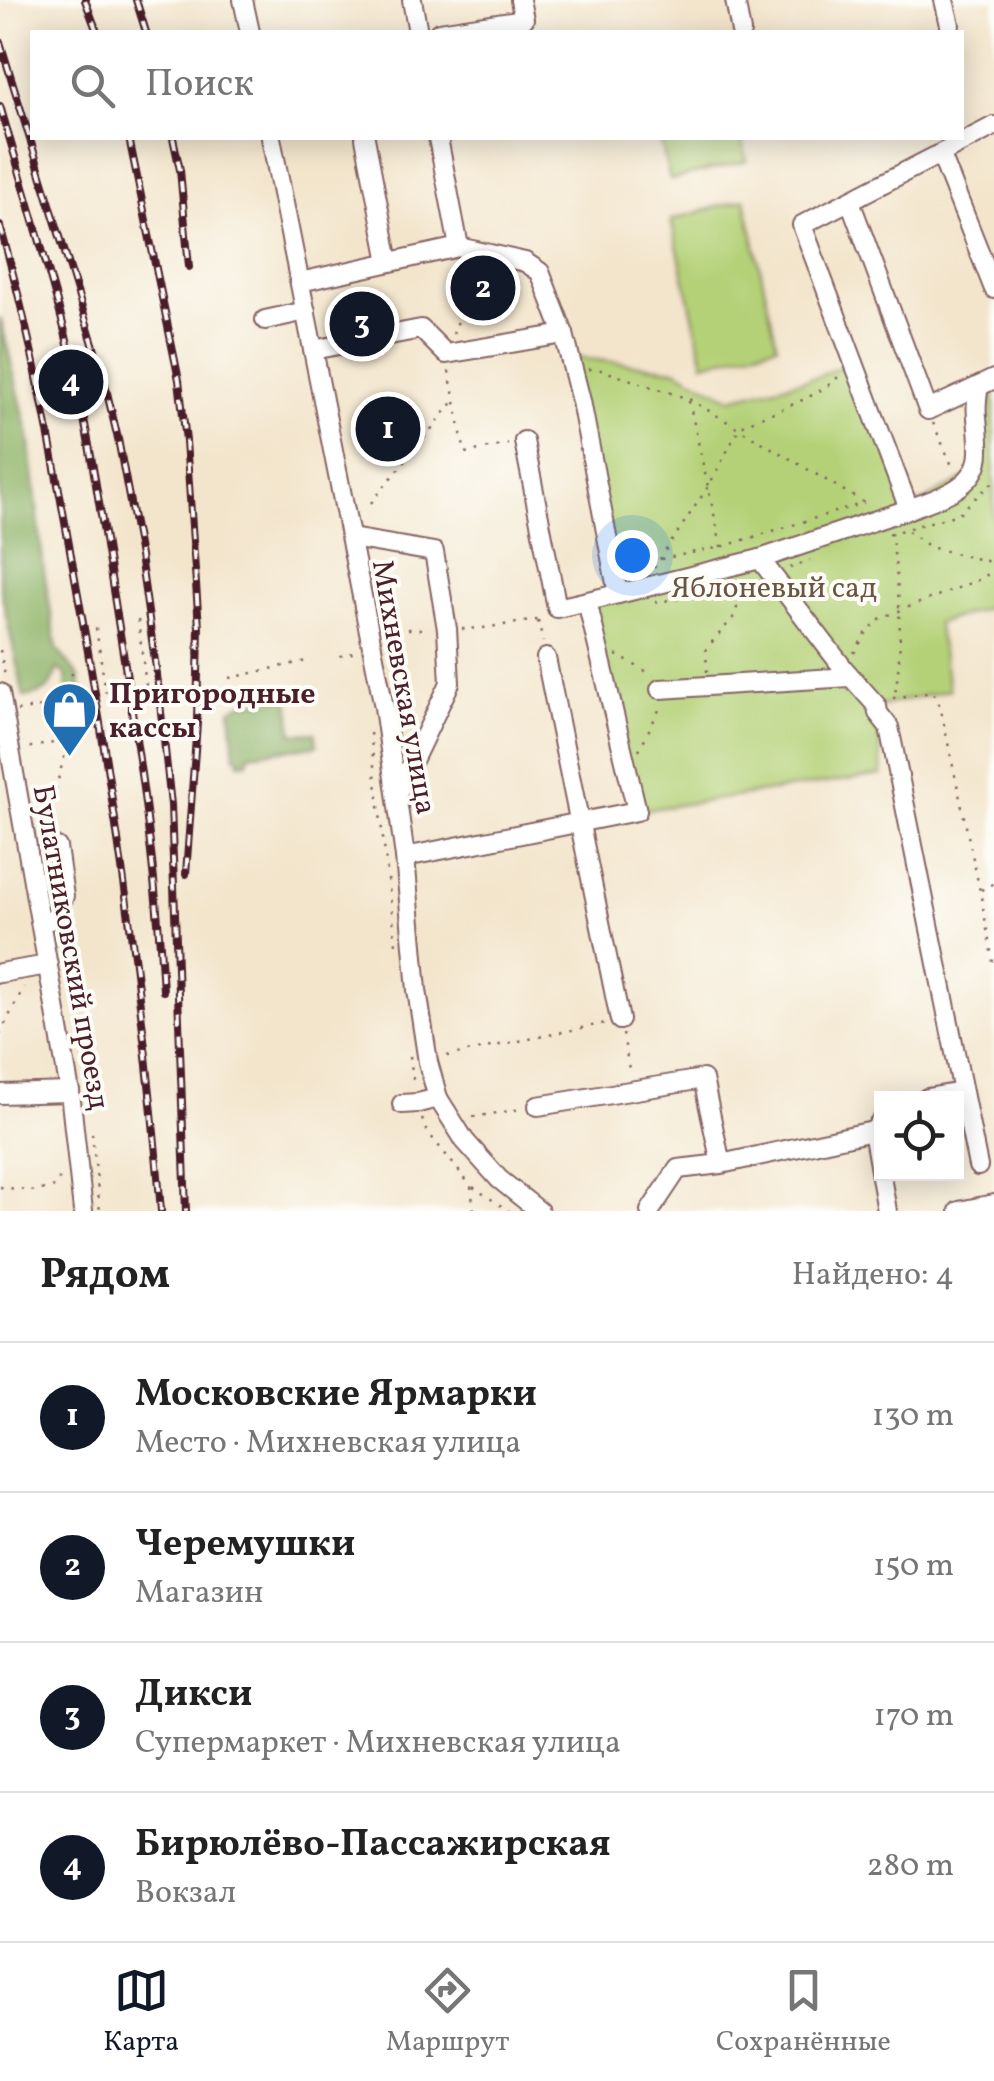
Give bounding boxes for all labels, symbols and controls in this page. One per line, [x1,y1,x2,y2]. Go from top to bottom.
search box [30,30,964,140]
icon: search [65,58,120,113]
text: Поиск [145,59,254,112]
pin: 2 [450,250,516,326]
pin: 3 [330,286,394,362]
pin: 4 [38,344,104,420]
pin: 1 [356,392,420,466]
your location [607,530,658,581]
street label: Михневская улица [360,557,446,818]
park label: Яблоневый сад [671,568,877,610]
place label: Пригородные кассы [109,674,316,750]
shop icon: Пригородные кассы [40,680,100,759]
street label: Булатниковский проезд [21,782,119,1113]
map controls [874,1091,964,1181]
button: locate [874,1091,964,1181]
text: Рядом [40,1247,170,1306]
text: Найдено: 4 [792,1254,954,1298]
text: Московские Ярмарки [135,1369,537,1422]
text: 1 [66,1395,79,1439]
text: 130 m [872,1395,954,1439]
text: Место · Михневская улица [135,1422,521,1466]
text: Черемушки [135,1519,355,1572]
text: 2 [64,1545,81,1589]
text: 150 m [873,1545,954,1589]
text: Магазин [135,1572,263,1616]
text: Дикси [135,1669,253,1722]
text: 3 [64,1695,81,1739]
text: 170 m [873,1695,954,1739]
text: Супермаркет · Михневская улица [135,1722,621,1766]
text: Бирюлёво-Пассажирская [135,1819,611,1872]
text: 4 [63,1845,82,1889]
text: 280 m [867,1845,954,1889]
text: Вокзал [135,1872,236,1916]
tab: Карта [103,1963,179,2062]
tab: Маршрут [386,1963,509,2062]
tab: Сохранённые [716,1963,891,2062]

